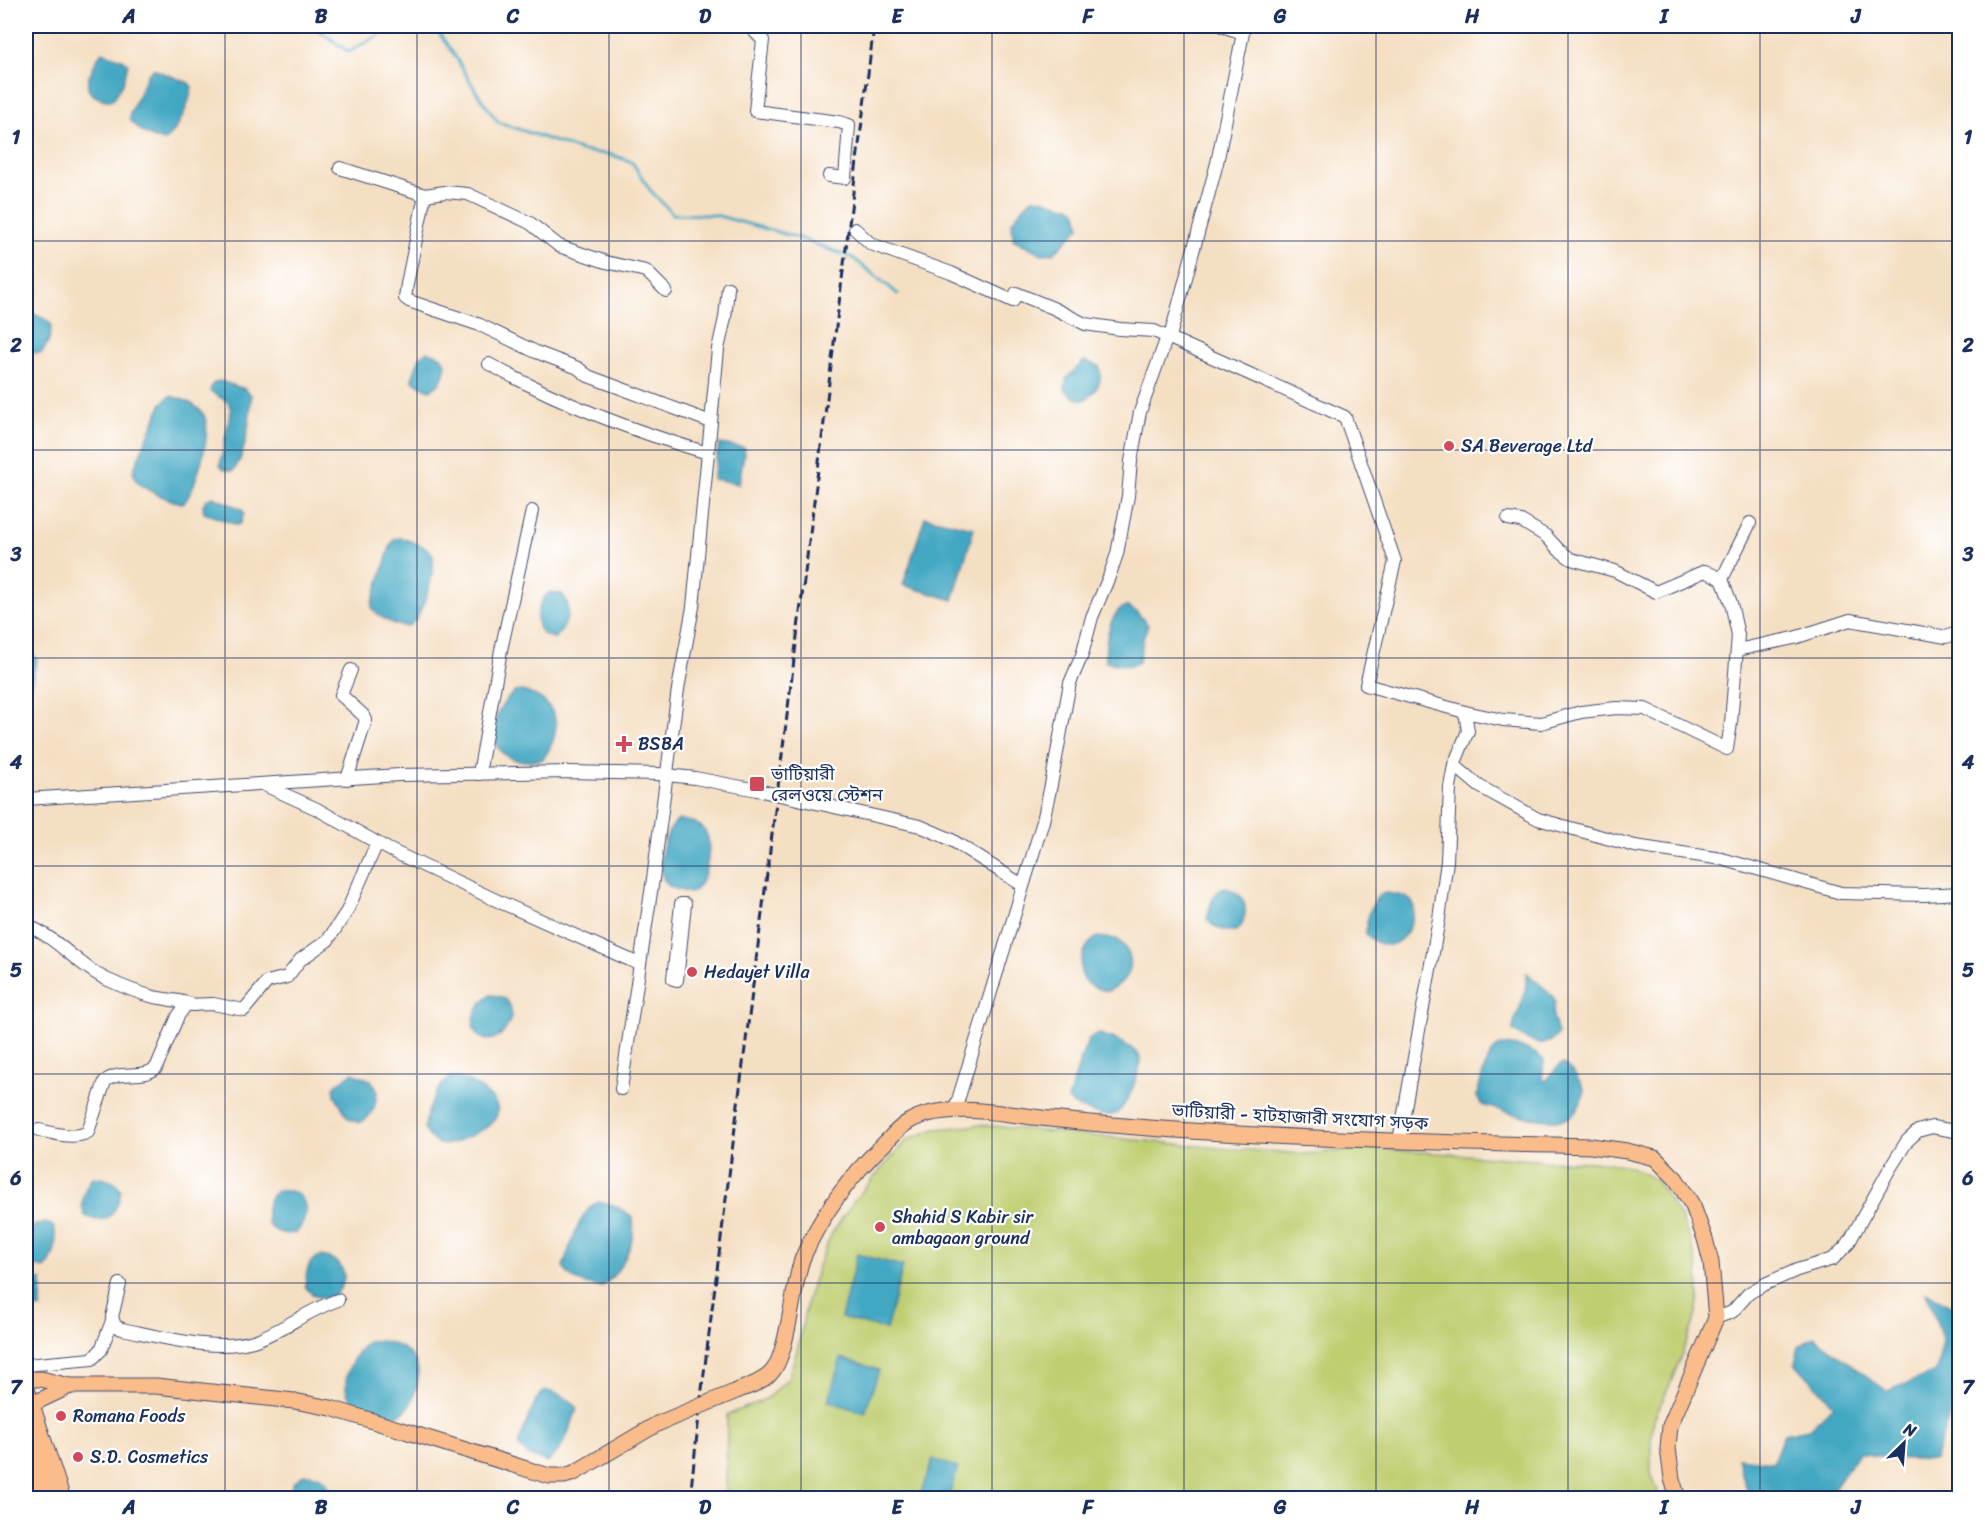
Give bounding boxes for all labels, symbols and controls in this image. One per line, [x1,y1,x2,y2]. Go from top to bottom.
text: A [121,0,136,34]
text: B [315,0,328,34]
text: C [506,0,520,34]
text: D [699,0,712,34]
text: E [891,0,904,34]
text: F [1082,0,1095,34]
text: G [1273,0,1287,34]
text: H [1464,0,1480,34]
text: I [1659,0,1670,34]
text: J [1850,0,1862,34]
text: 1 [12,120,21,155]
text: 1 [1964,120,1973,155]
text: 2 [9,328,22,363]
text: 2 [1961,328,1974,363]
place label: SA Beverage Ltd [1461,430,1594,462]
marker: SA Beverage Ltd [1442,439,1456,453]
text: 3 [10,537,22,572]
text: 3 [1962,537,1974,572]
place label: BSBA [638,728,684,760]
marker: BSBA [615,735,633,753]
text: 4 [9,745,23,780]
text: 4 [1961,745,1975,780]
place label: ভাটিয়ারী রেলওয়ে স্টেশন [770,758,884,811]
marker: ভাটিয়ারী রেলওয়ে স্টেশন [748,775,766,793]
text: 5 [10,953,22,988]
text: 5 [1962,953,1974,988]
place label: Hedayet Villa [704,956,810,988]
marker: Hedayet Villa [685,965,699,979]
street label: ভাটিয়ারী - হাটহাজারী সংযোগ সড়ক [1170,1094,1430,1140]
text: 6 [9,1161,22,1196]
text: 6 [1961,1161,1974,1196]
place label: Shahid S Kabir sir ambagaan ground [892,1201,1035,1254]
marker: Shahid S Kabir sir ambagaan ground [873,1220,887,1234]
text: 7 [10,1370,23,1405]
text: 7 [1962,1370,1975,1405]
place label: Romana Foods [73,1400,186,1432]
marker: Romana Foods [54,1409,68,1423]
north arrow [1874,1413,1934,1473]
text: N [1898,1414,1922,1446]
place label: S.D. Cosmetics [90,1441,209,1473]
marker: S.D. Cosmetics [71,1450,85,1464]
text: A [121,1490,136,1524]
text: B [315,1490,328,1524]
text: C [506,1490,520,1524]
text: D [699,1490,712,1524]
text: E [891,1490,904,1524]
text: F [1082,1490,1095,1524]
text: G [1273,1490,1287,1524]
text: H [1464,1490,1480,1524]
text: I [1659,1490,1670,1524]
text: J [1850,1490,1862,1524]

